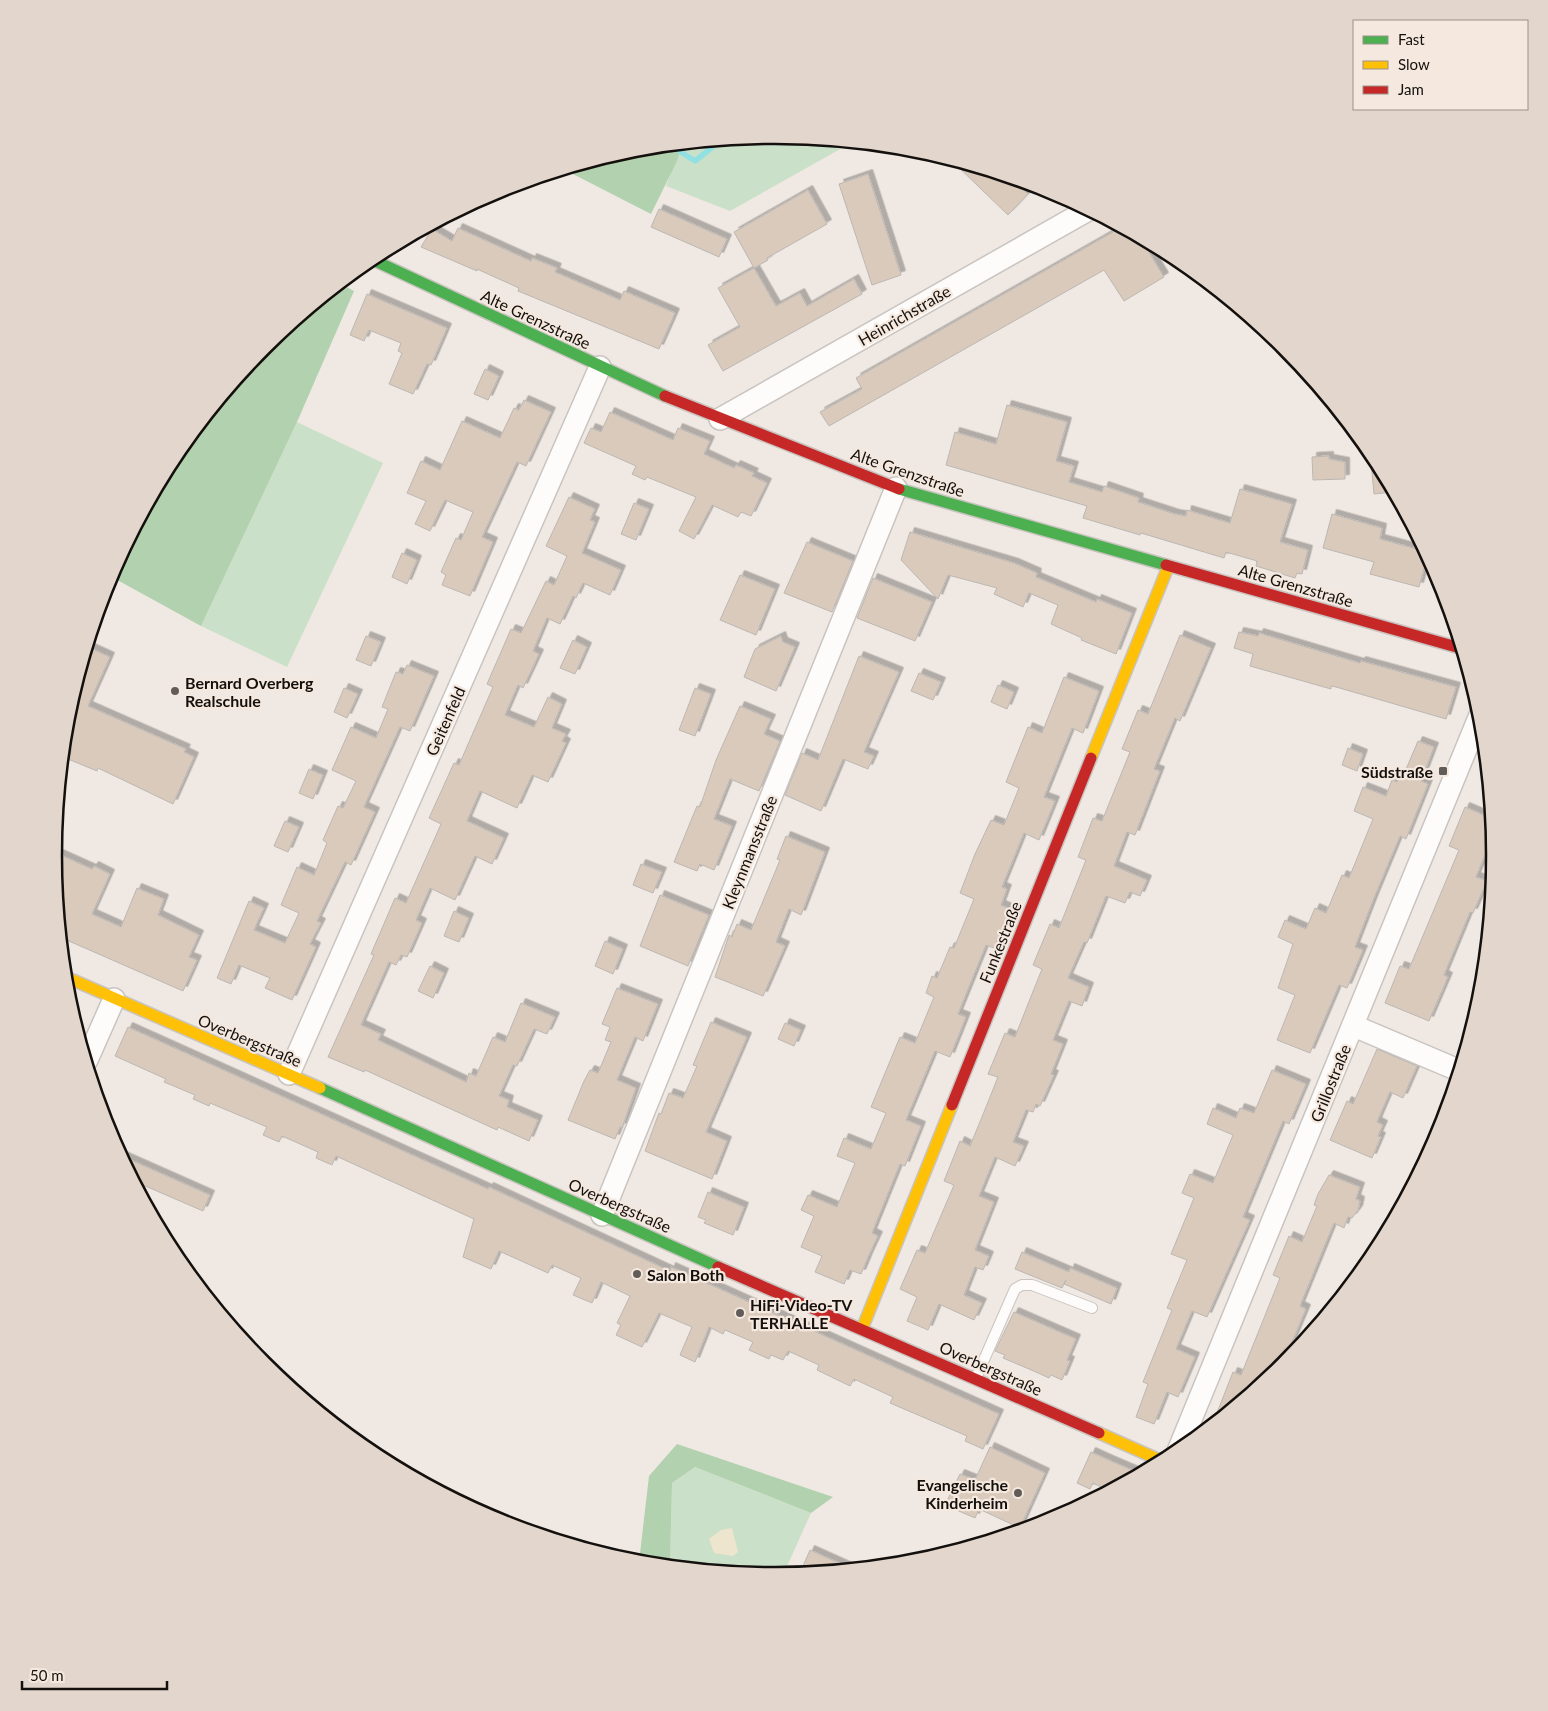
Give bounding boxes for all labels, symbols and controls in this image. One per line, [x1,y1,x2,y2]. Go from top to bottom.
legend [1353,20,1528,110]
text: Fast [1398,30,1425,48]
text: Slow [1398,55,1430,73]
text: Jam [1398,80,1424,98]
street label: Heinrichstraße [854,281,954,349]
street label: Alte Grenzstraße [478,285,594,353]
street label: Alte Grenzstraße [849,444,967,500]
street label: Alte Grenzstraße [1236,560,1356,610]
place label: Bernard Overberg Realschule [185,673,314,710]
street label: Geitenfeld [421,684,469,758]
marker: Bernard Overberg Realschule [169,685,181,697]
place label: Südstraße [1361,762,1433,781]
marker: Südstraße [1437,765,1449,777]
street label: Kleynmansstraße [718,792,780,912]
street label: Funkestraße [975,898,1025,986]
street label: Overbergstraße [195,1010,305,1070]
street label: Grillostraße [1306,1041,1354,1125]
street label: Overbergstraße [566,1174,674,1236]
place label: Salon Both [647,1265,724,1284]
marker: Salon Both [631,1268,643,1280]
place label: HiFi-Video-TV TERHALLE [750,1295,853,1332]
marker: HiFi-Video-TV TERHALLE [734,1307,746,1319]
street label: Overbergstraße [937,1337,1045,1399]
place label: Evangelische Kinderheim [916,1475,1008,1512]
marker: Evangelische Kinderheim [1012,1487,1024,1499]
scale bar [22,1658,168,1690]
text: 50 m [30,1666,64,1684]

